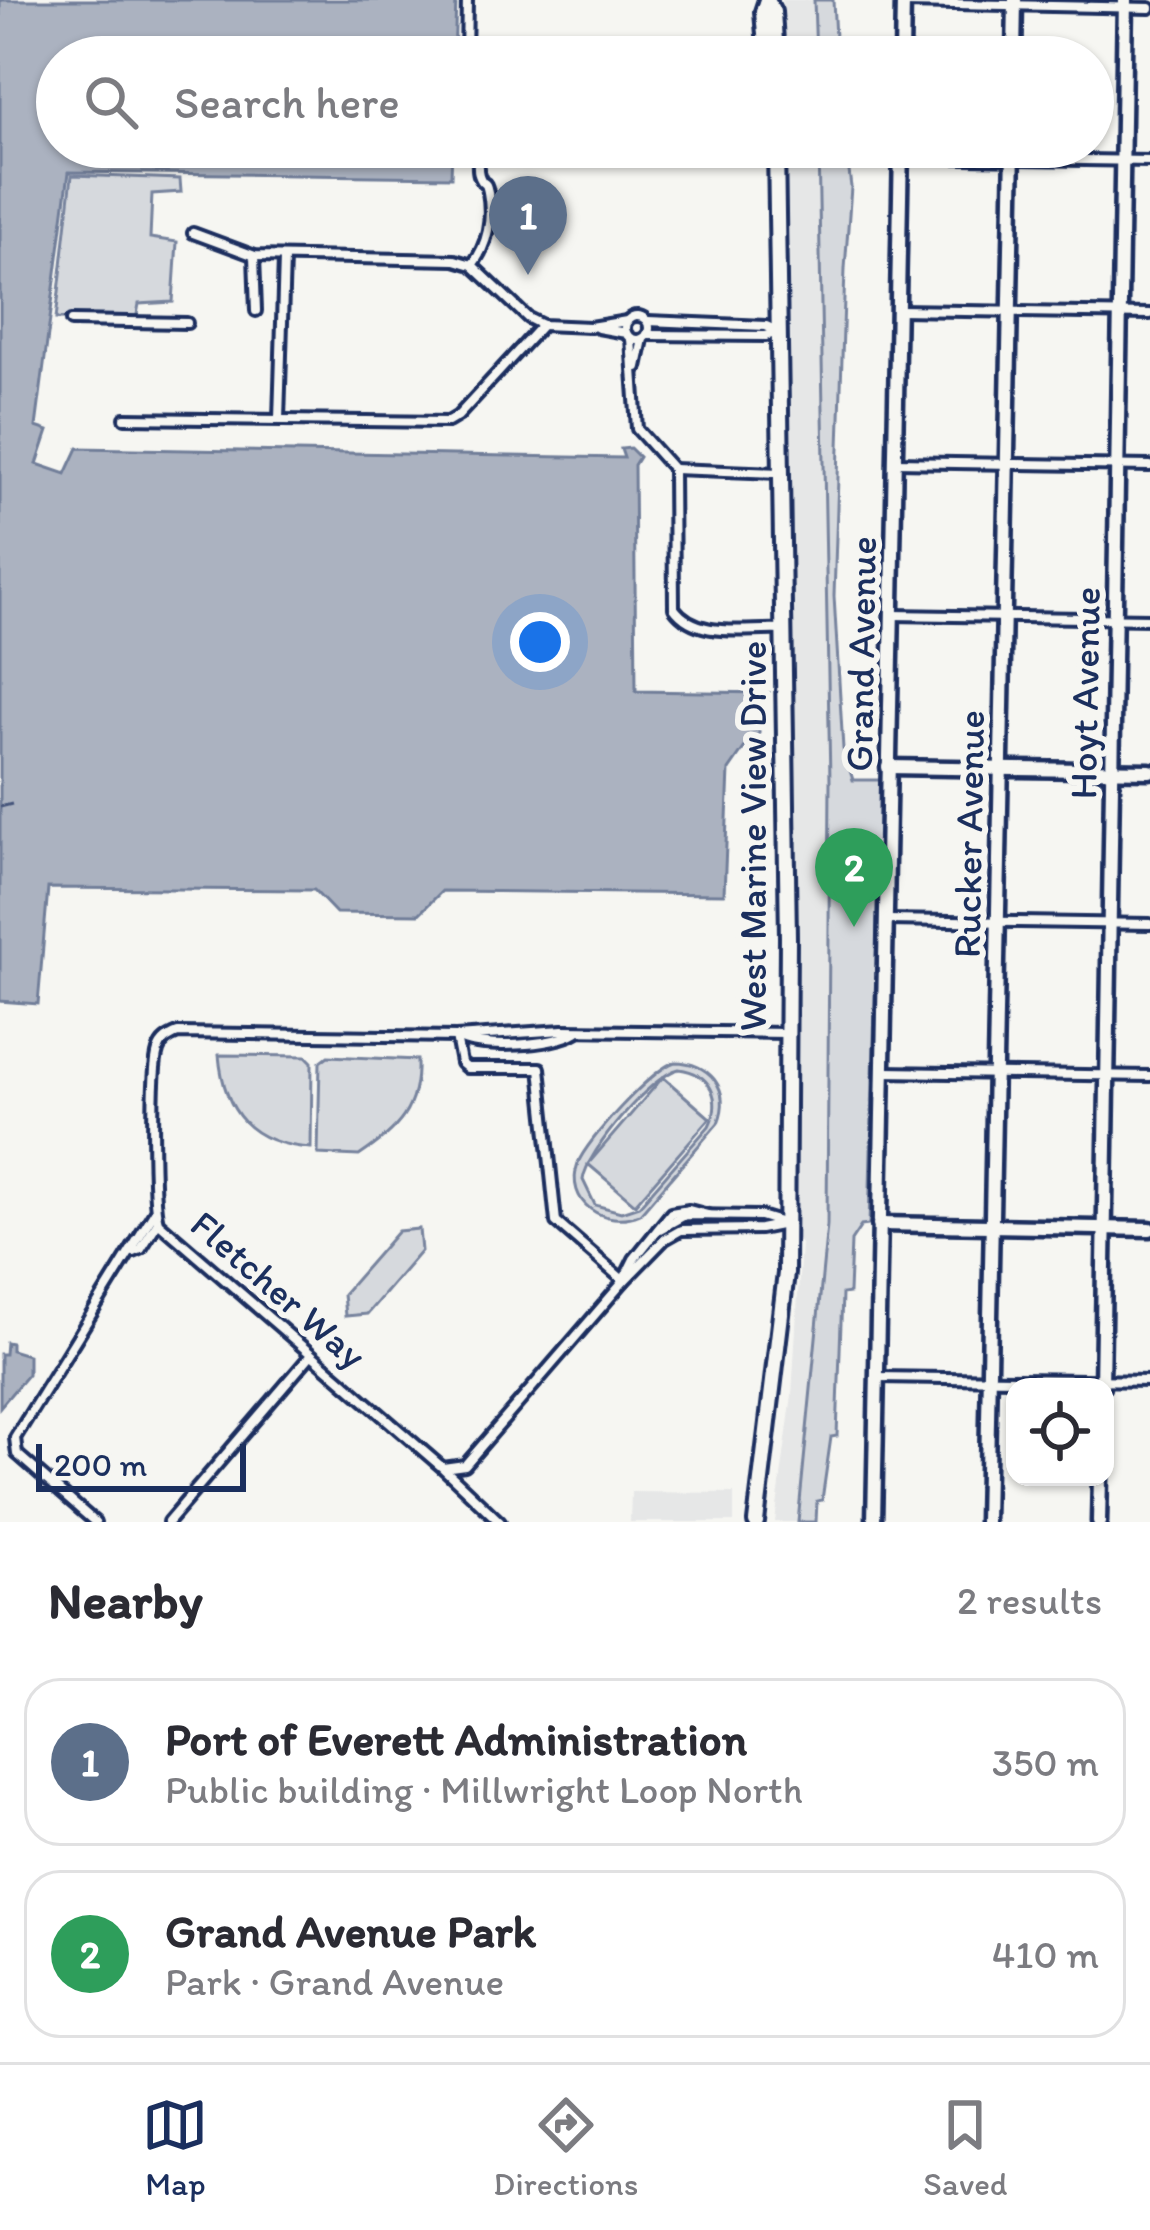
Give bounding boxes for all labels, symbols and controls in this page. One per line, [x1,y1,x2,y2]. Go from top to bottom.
search box [36,36,1114,168]
icon: search [78,69,144,135]
text: Search here [174,75,400,129]
pin: 1 [489,176,567,275]
street label: Grand Avenue [835,536,886,772]
street label: Hoyt Avenue [1059,586,1110,800]
your location [510,612,570,672]
street label: West Marine View Drive [729,641,776,1031]
street label: Rucker Avenue [943,709,994,959]
pin: 2 [815,828,893,927]
street label: Fletcher Way [181,1200,376,1378]
map controls [1006,1378,1114,1486]
button: locate [1006,1378,1114,1486]
scale bar [36,1438,246,1491]
text: 200 m [54,1445,147,1484]
text: Nearby [48,1570,203,1631]
text: 2 results [957,1577,1102,1624]
text: Port of Everett Administration [165,1712,747,1766]
text: 1 [81,1739,99,1786]
text: 350 m [992,1739,1099,1786]
text: Public building · Millwright Loop North [165,1766,803,1813]
text: Grand Avenue Park [165,1904,536,1958]
text: 2 [80,1931,100,1978]
text: 410 m [992,1931,1099,1978]
text: Park · Grand Avenue [165,1958,504,2005]
tab: Map [142,2092,208,2203]
tab: Directions [493,2092,638,2203]
tab: Saved [923,2092,1008,2203]

